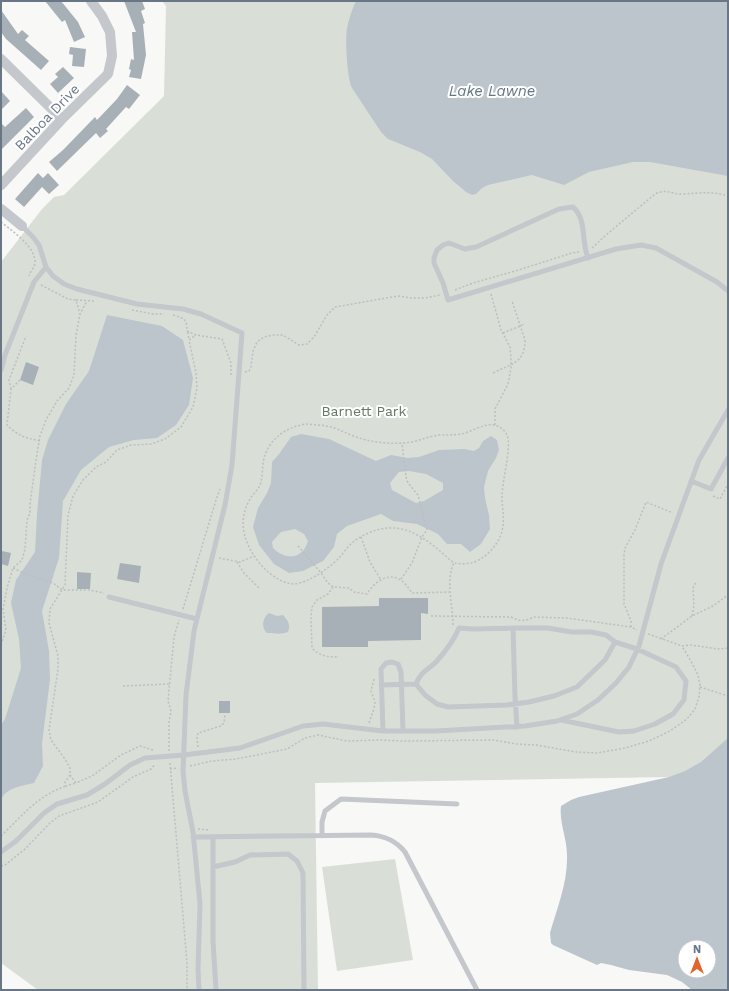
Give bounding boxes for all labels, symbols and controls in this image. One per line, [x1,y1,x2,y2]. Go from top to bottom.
street label: Balboa Drive [11,81,83,153]
water label: Lake Lawne [449,82,535,100]
park label: Barnett Park [321,403,407,419]
north arrow [677,939,717,979]
text: N [693,943,701,956]

